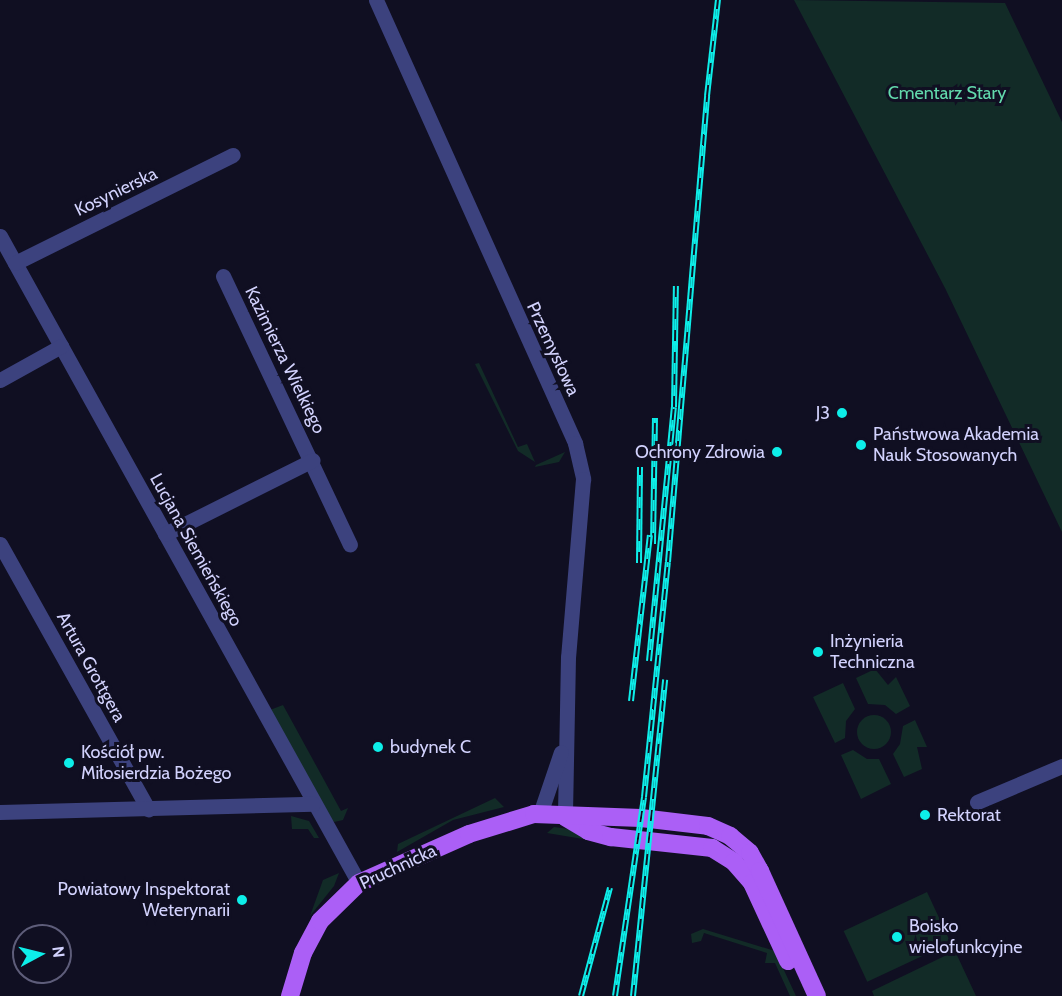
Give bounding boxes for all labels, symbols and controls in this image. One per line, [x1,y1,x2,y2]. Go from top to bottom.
park label: Cmentarz Stary [888,82,1006,104]
street label: Kosynierska [71,163,161,221]
street label: Kazimierza Wielkiego [240,283,330,437]
street label: Przemysłowa [522,299,584,399]
place label: J3 [816,402,830,424]
marker: J3 [835,406,849,420]
place label: Państwowa Akademia Nauk Stosowanych [873,424,1039,466]
marker: Państwowa Akademia Nauk Stosowanych [854,438,868,452]
place label: Ochrony Zdrowia [635,441,765,463]
marker: Ochrony Zdrowia [770,445,784,459]
street label: Lucjana Siemieńskiego [145,470,247,630]
street label: Artura Grottgera [52,608,130,726]
place label: Inżynieria Techniczna [830,631,915,674]
marker: Inżynieria Techniczna [811,645,825,659]
place label: budynek C [390,736,471,758]
marker: budynek C [371,740,385,754]
place label: Kościół pw. Miłosierdzia Bożego [81,742,232,784]
marker: Kościół pw. Miłosierdzia Bożego [62,756,76,770]
place label: Rektorat [937,804,1001,826]
marker: Rektorat [918,808,932,822]
street label: Pruchnicka [356,840,440,894]
place label: Powiatowy Inspektorat Weterynarii [58,879,230,922]
marker: Powiatowy Inspektorat Weterynarii [235,893,249,907]
place label: Boisko wielofunkcyjne [909,916,1023,958]
north arrow [12,924,72,984]
marker: Boisko wielofunkcyjne [890,930,904,944]
text: N [48,945,68,959]

